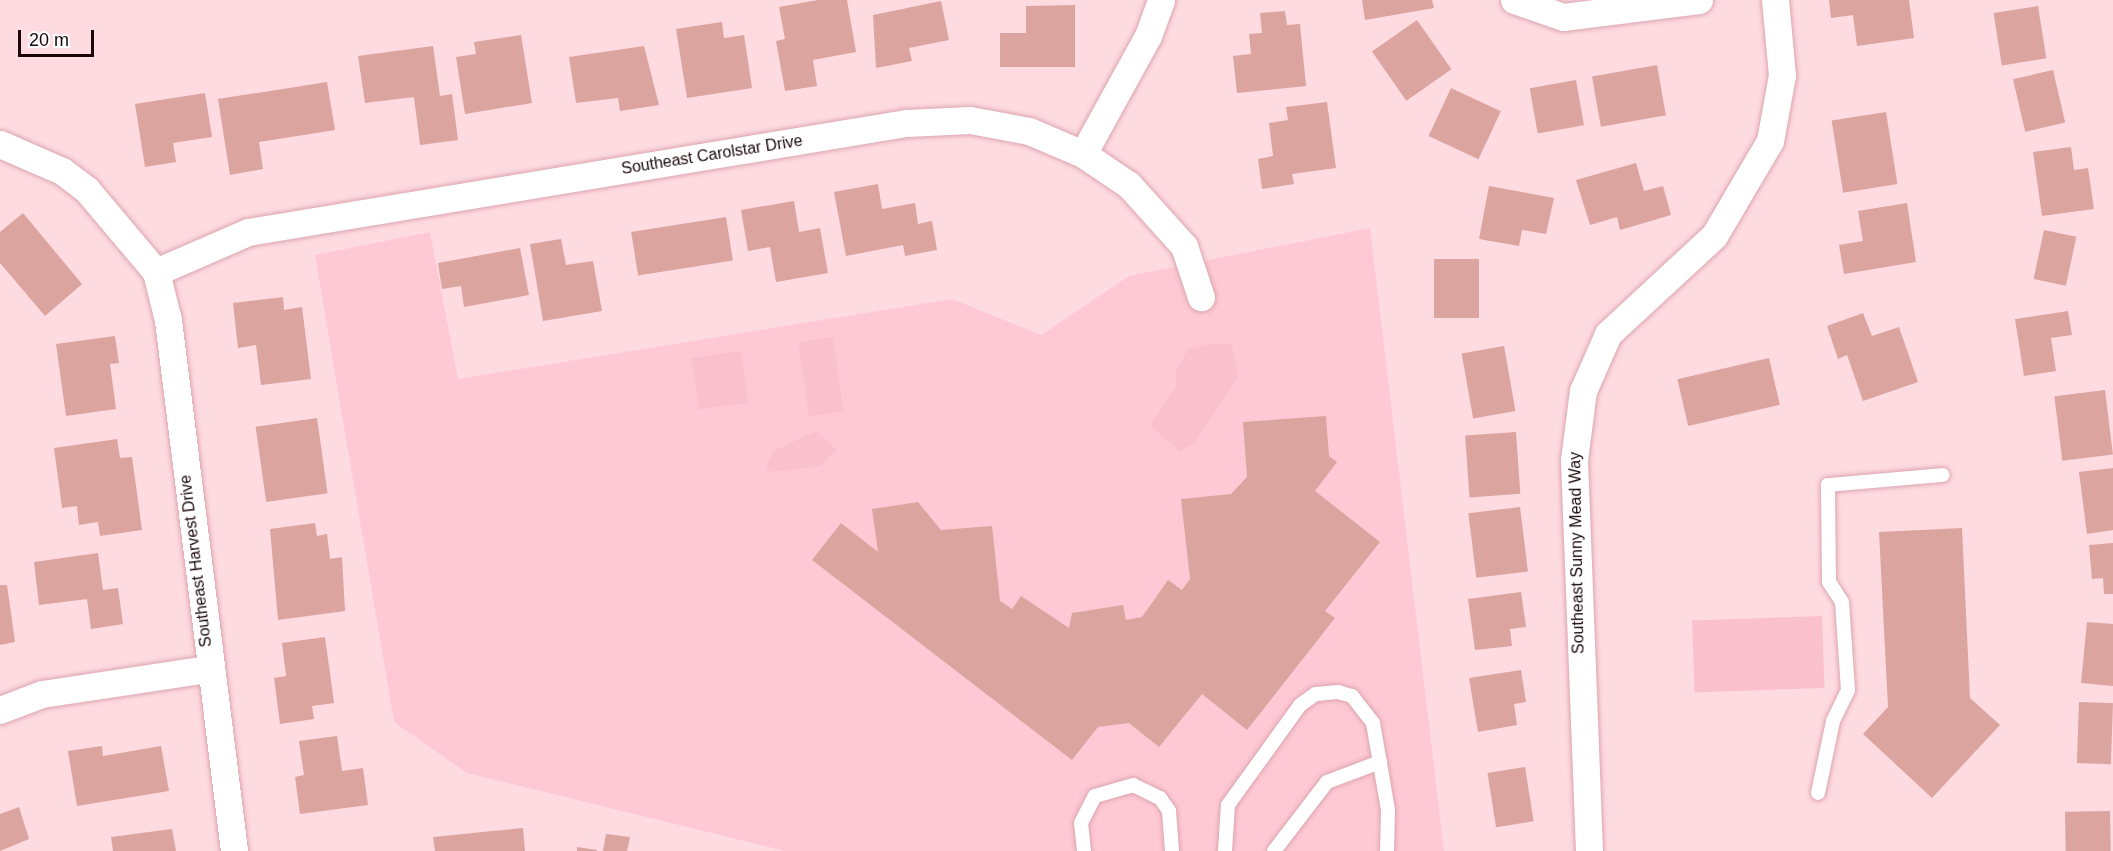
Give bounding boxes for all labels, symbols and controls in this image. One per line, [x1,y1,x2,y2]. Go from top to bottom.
scale bar [21,18,98,56]
text: 20 m [29,30,69,50]
street label: Southeast Carolstar Drive [620,131,804,179]
street label: Southeast Sunny Mead Way [1566,452,1588,654]
street label: Southeast Harvest Drive [176,474,216,648]

